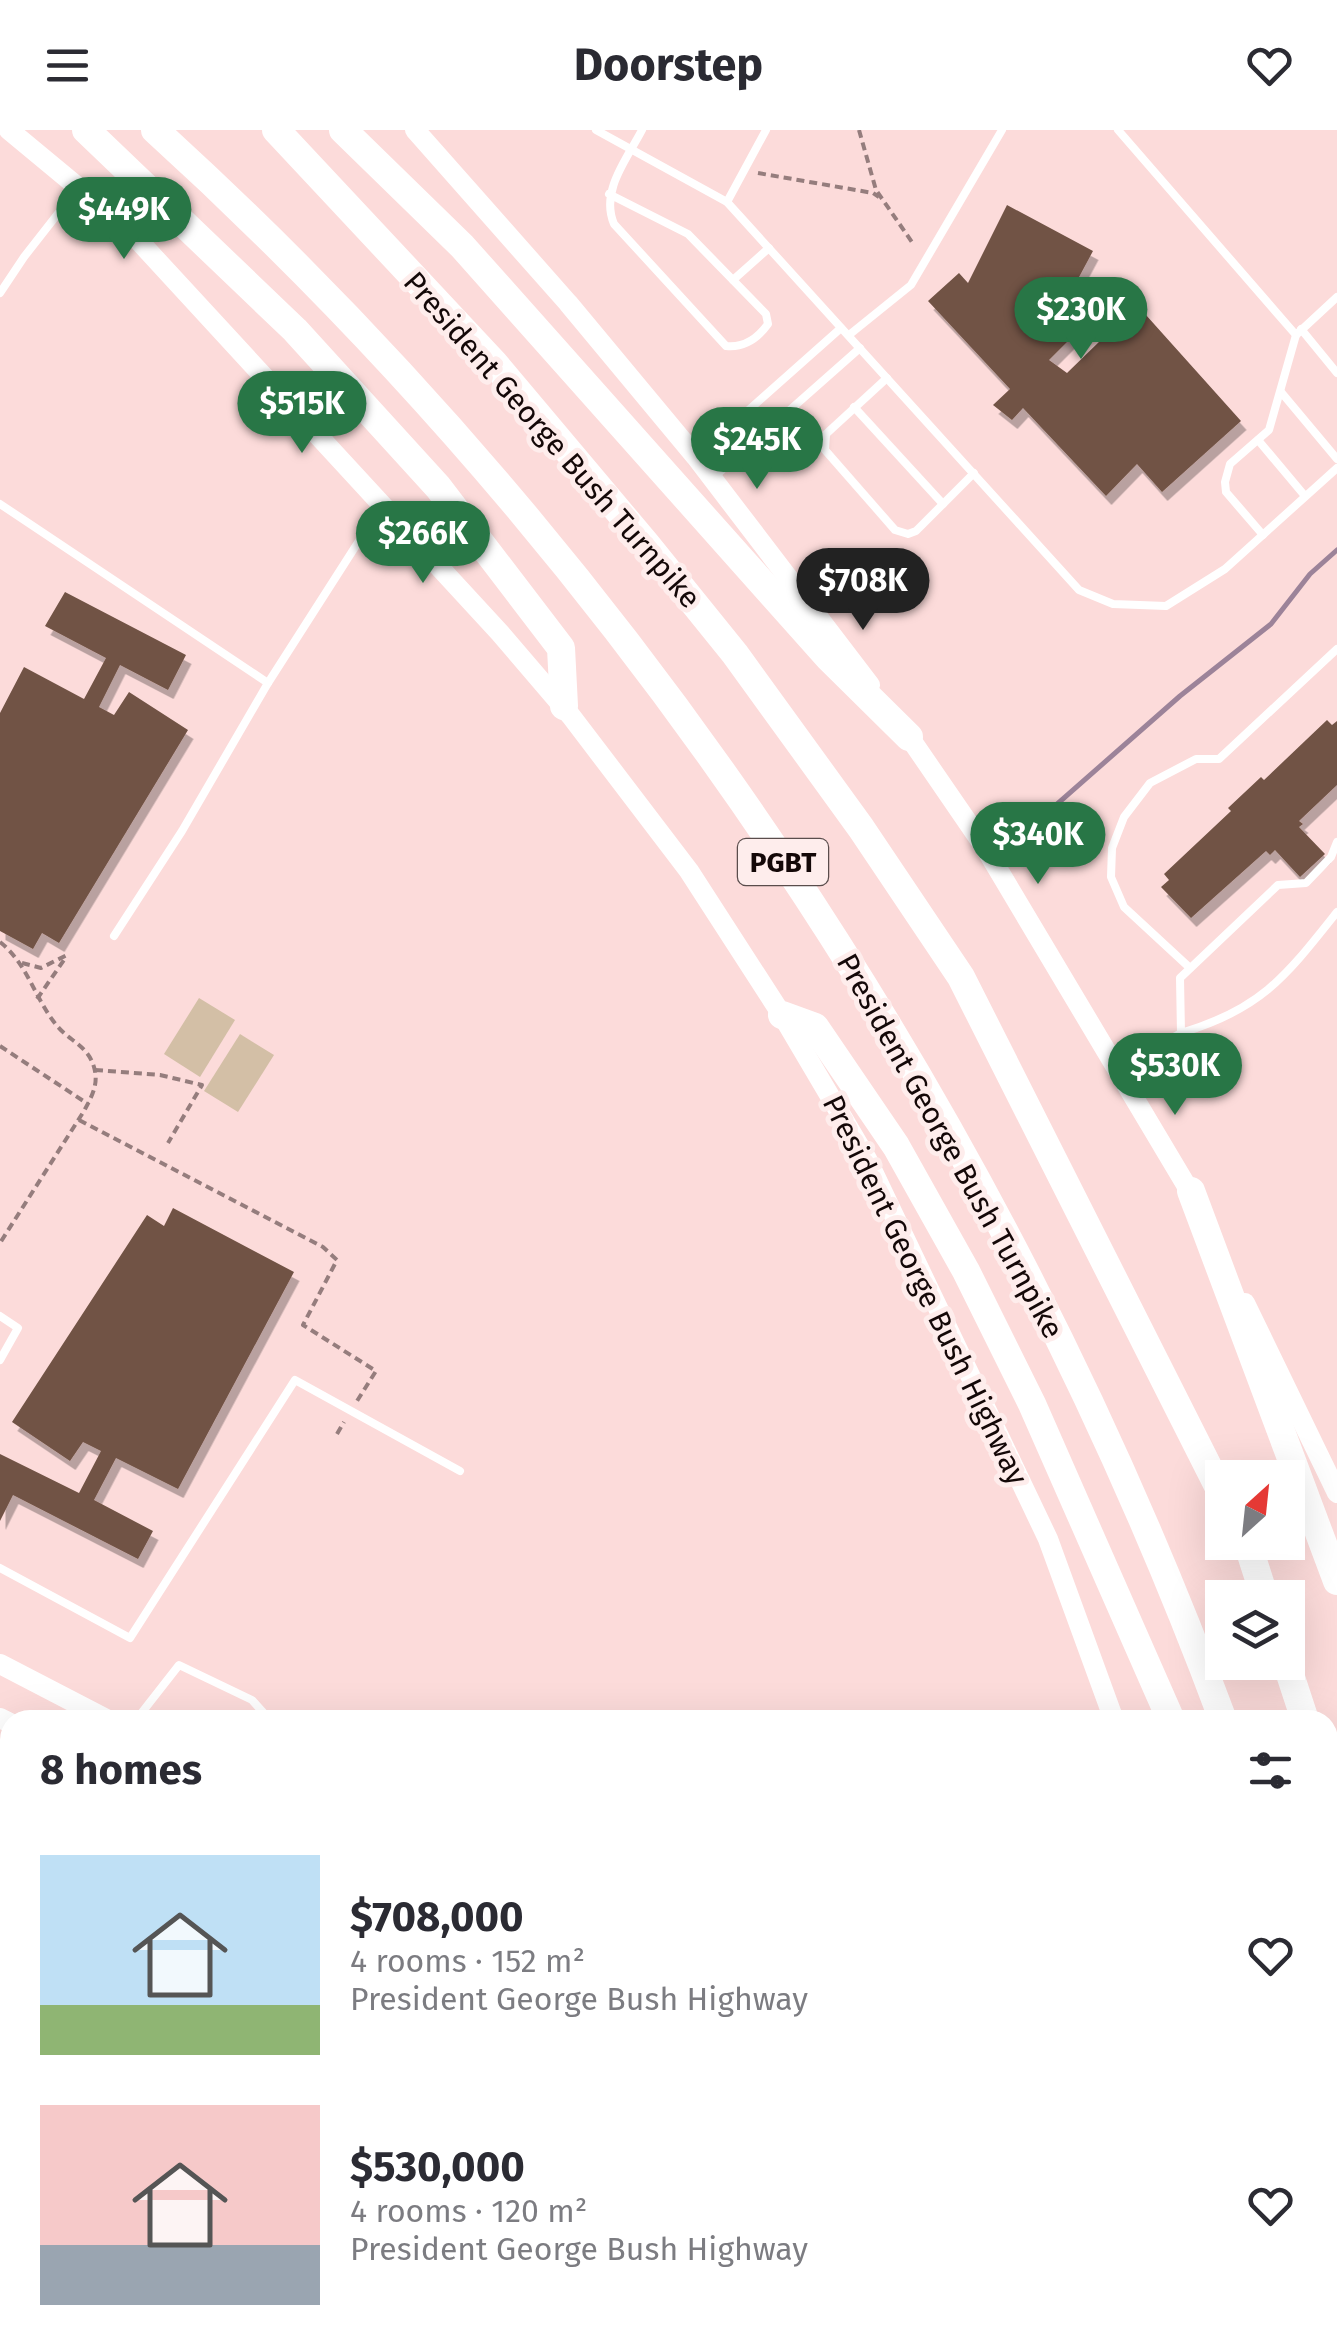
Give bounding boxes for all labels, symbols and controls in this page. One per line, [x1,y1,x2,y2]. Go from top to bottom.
icon: menu [40,38,95,93]
text: Doorstep [574,38,763,92]
icon: heart [1242,38,1297,93]
pin: $449K [54,177,194,262]
text: $449K [78,190,170,228]
street label: President George Bush Turnpike [396,264,708,616]
pin: $230K [1011,277,1151,362]
text: $230K [1036,290,1126,328]
pin: $515K [232,371,372,456]
text: $515K [259,384,345,422]
pin: $245K [687,407,827,492]
text: $245K [713,420,801,458]
pin: $266K [353,501,493,586]
text: $266K [378,514,468,552]
pin: $708K [793,548,933,633]
text: $708K [818,561,908,599]
pin: $340K [968,802,1108,887]
text: $340K [992,815,1084,853]
road number: PGBT [738,839,828,885]
street label: President George Bush Turnpike [829,947,1071,1345]
pin: $530K [1105,1033,1245,1118]
text: $530K [1130,1046,1220,1084]
street label: President George Bush Highway [815,1089,1035,1491]
north arrow [1205,1460,1305,1560]
map controls [1205,1460,1305,1680]
button: layers [1205,1580,1305,1680]
icon: filters [1243,1743,1298,1798]
text: 8 homes [40,1745,202,1795]
text: $708,000 [350,1892,524,1942]
icon: home [120,1895,240,2015]
icon: heart [1243,1928,1298,1983]
text: 4 rooms · 152 m² [350,1942,585,1980]
text: President George Bush Highway [350,1980,808,2018]
text: $530,000 [350,2142,525,2192]
icon: home [120,2145,240,2265]
icon: heart [1243,2178,1298,2233]
text: 4 rooms · 120 m² [350,2192,587,2230]
text: President George Bush Highway [350,2230,808,2268]

